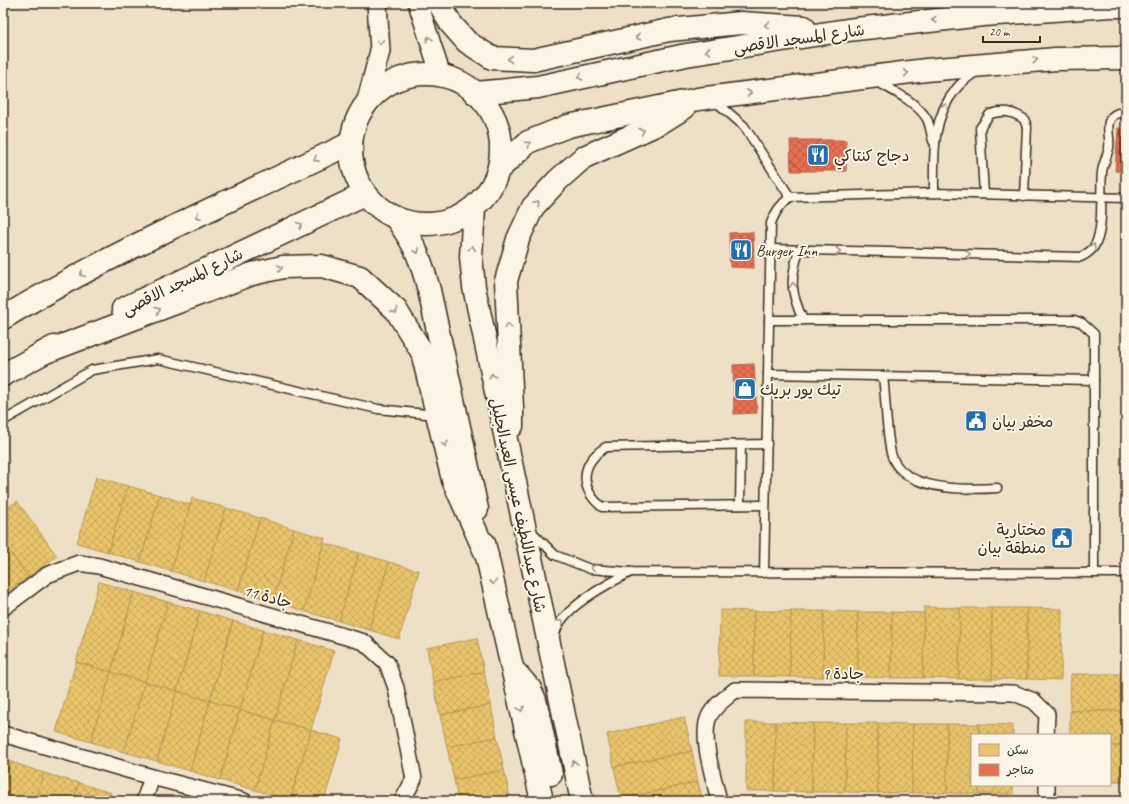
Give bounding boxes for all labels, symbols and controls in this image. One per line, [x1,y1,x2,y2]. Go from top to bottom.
one-way arrow [931,16,937,25]
scale bar [983,18,1040,44]
street label: شارع المسجد الاقصى [732,20,866,59]
one-way arrow [764,20,770,29]
text: 20 m [989,24,1011,40]
one-way arrow [635,33,641,41]
one-way arrow [425,36,434,43]
one-way arrow [376,39,384,45]
one-way arrow [705,46,711,55]
one-way arrow [507,54,513,63]
one-way arrow [1032,56,1038,65]
one-way arrow [903,69,909,78]
one-way arrow [577,73,584,81]
one-way arrow [746,89,752,98]
one-way arrow [940,103,948,111]
one-way arrow [639,127,646,135]
one-way arrow [524,141,531,148]
restaurant icon: دجاج كنتاكي [805,142,831,168]
place label: دجاج كنتاكي [834,146,910,170]
one-way arrow [312,155,320,162]
one-way arrow [533,200,540,208]
one-way arrow [195,211,203,219]
one-way arrow [296,221,303,229]
restaurant icon: Burger Inn [728,237,754,263]
place label: Burger Inn [756,241,818,261]
street label: شارع المسجد الاقصى [119,244,247,321]
one-way arrow [1089,244,1096,251]
one-way arrow [467,245,476,251]
one-way arrow [412,246,420,254]
one-way arrow [835,247,841,255]
one-way arrow [965,250,971,258]
one-way arrow [277,264,284,273]
one-way arrow [79,269,86,277]
one-way arrow [789,282,797,288]
one-way arrow [154,306,161,314]
one-way arrow [391,306,398,313]
one-way arrow [504,323,513,329]
one-way arrow [488,372,496,379]
shop icon: تيك يور بريك [732,376,758,402]
place label: تيك يور بريك [760,380,841,400]
street label: شارع عبداللطيف عيسى العبدالجليل [484,396,551,615]
public building icon: مخفر بيان [963,408,989,434]
place label: مخفر بيان [992,412,1053,432]
one-way arrow [440,440,449,447]
place label: مختارية منطقة بيان [978,520,1046,558]
public building icon: مختارية منطقة بيان [1049,525,1075,551]
one-way arrow [590,564,596,573]
one-way arrow [488,579,496,585]
street label: جادة 11 [241,581,294,613]
one-way arrow [556,619,564,627]
street label: جادة 9 [822,664,864,684]
one-way arrow [516,706,524,712]
legend [971,734,1111,786]
text: سكن [1007,742,1029,758]
one-way arrow [571,760,579,766]
text: متاجر [1006,762,1034,778]

